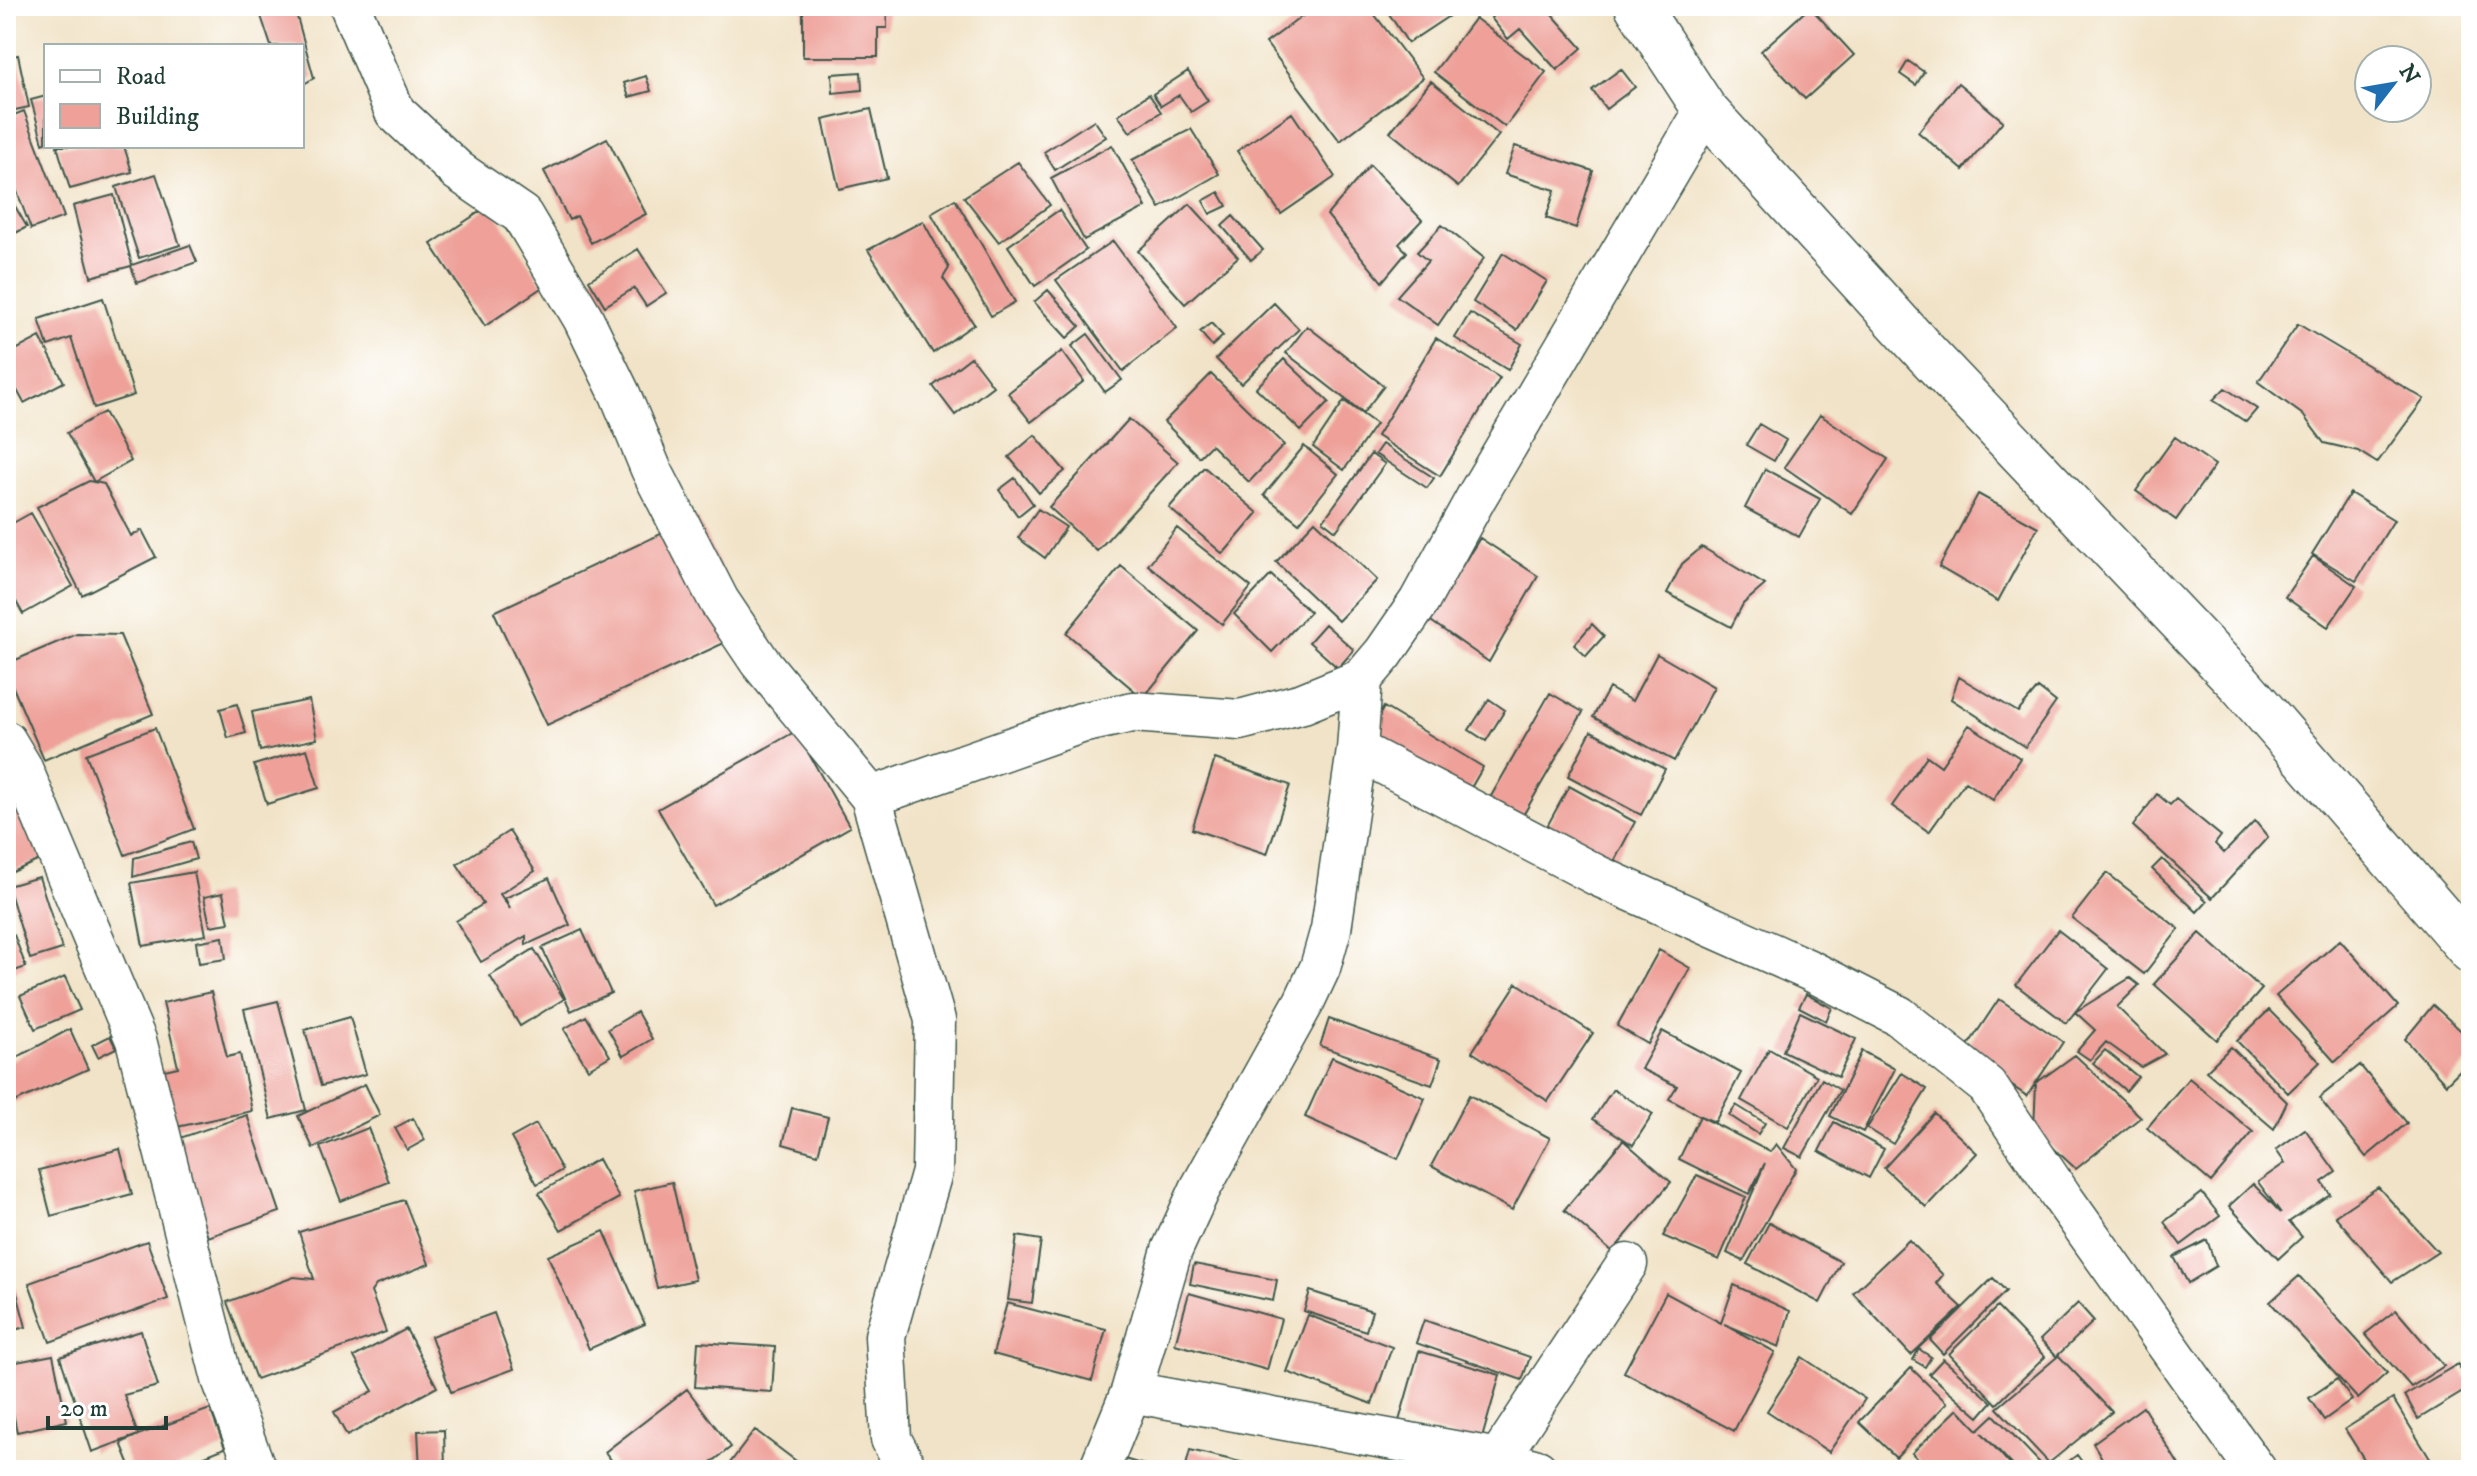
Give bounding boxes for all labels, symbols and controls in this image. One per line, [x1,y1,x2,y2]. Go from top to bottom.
legend [44,44,304,148]
north arrow [2353,44,2433,124]
text: N [2393,60,2425,89]
text: Road [116,62,166,92]
text: Building [116,102,199,132]
scale bar [48,1380,166,1430]
text: 20 m [60,1394,108,1424]

